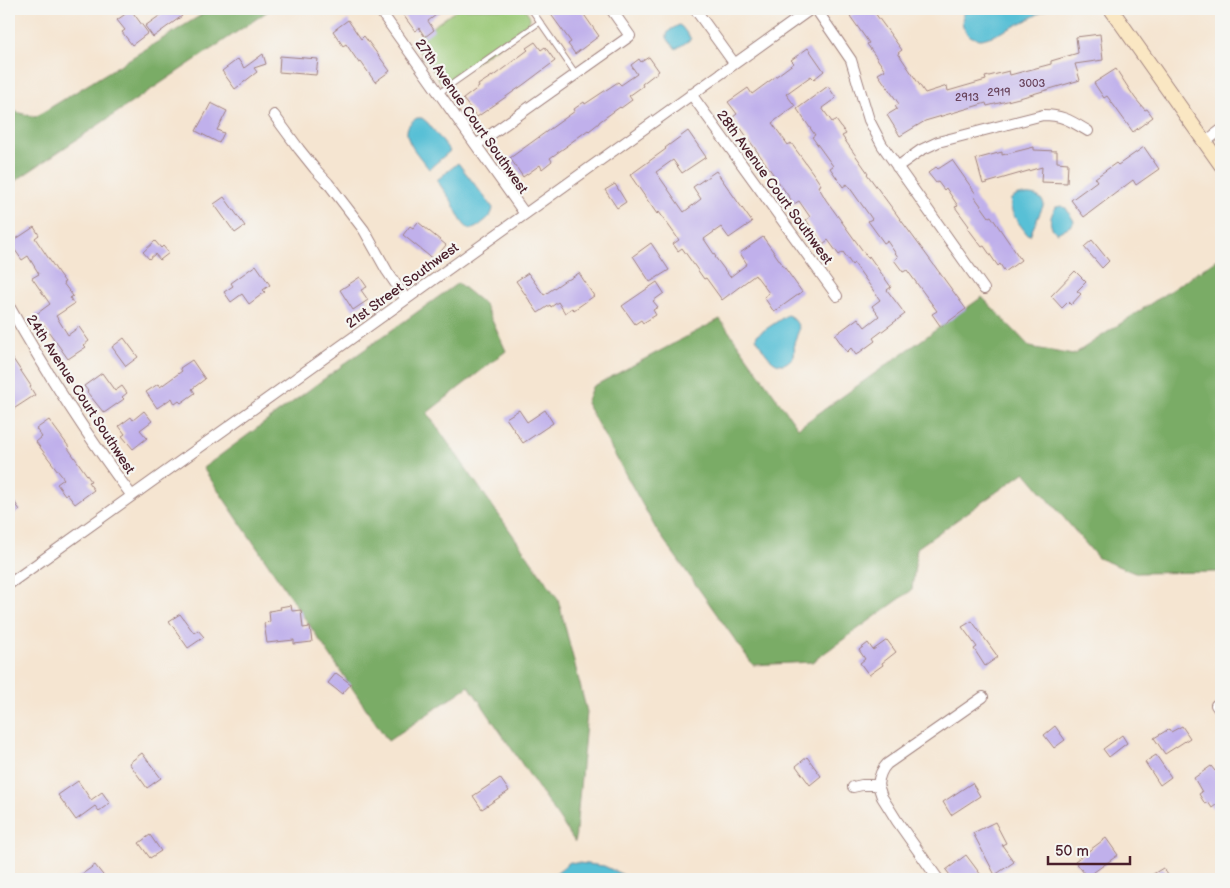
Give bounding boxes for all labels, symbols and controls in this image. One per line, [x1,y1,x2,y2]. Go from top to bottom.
street label: 27th Avenue Court Southwest [412,36,532,198]
house number: 3003 [1019,77,1045,90]
house number: 2919 [987,86,1011,99]
house number: 2913 [955,91,979,104]
street label: 28th Avenue Court Southwest [713,107,837,268]
street label: 21st Street Southwest [343,238,462,332]
street label: 24th Avenue Court Southwest [23,311,139,478]
scale bar [1048,833,1130,865]
text: 50 m [1055,842,1089,861]

